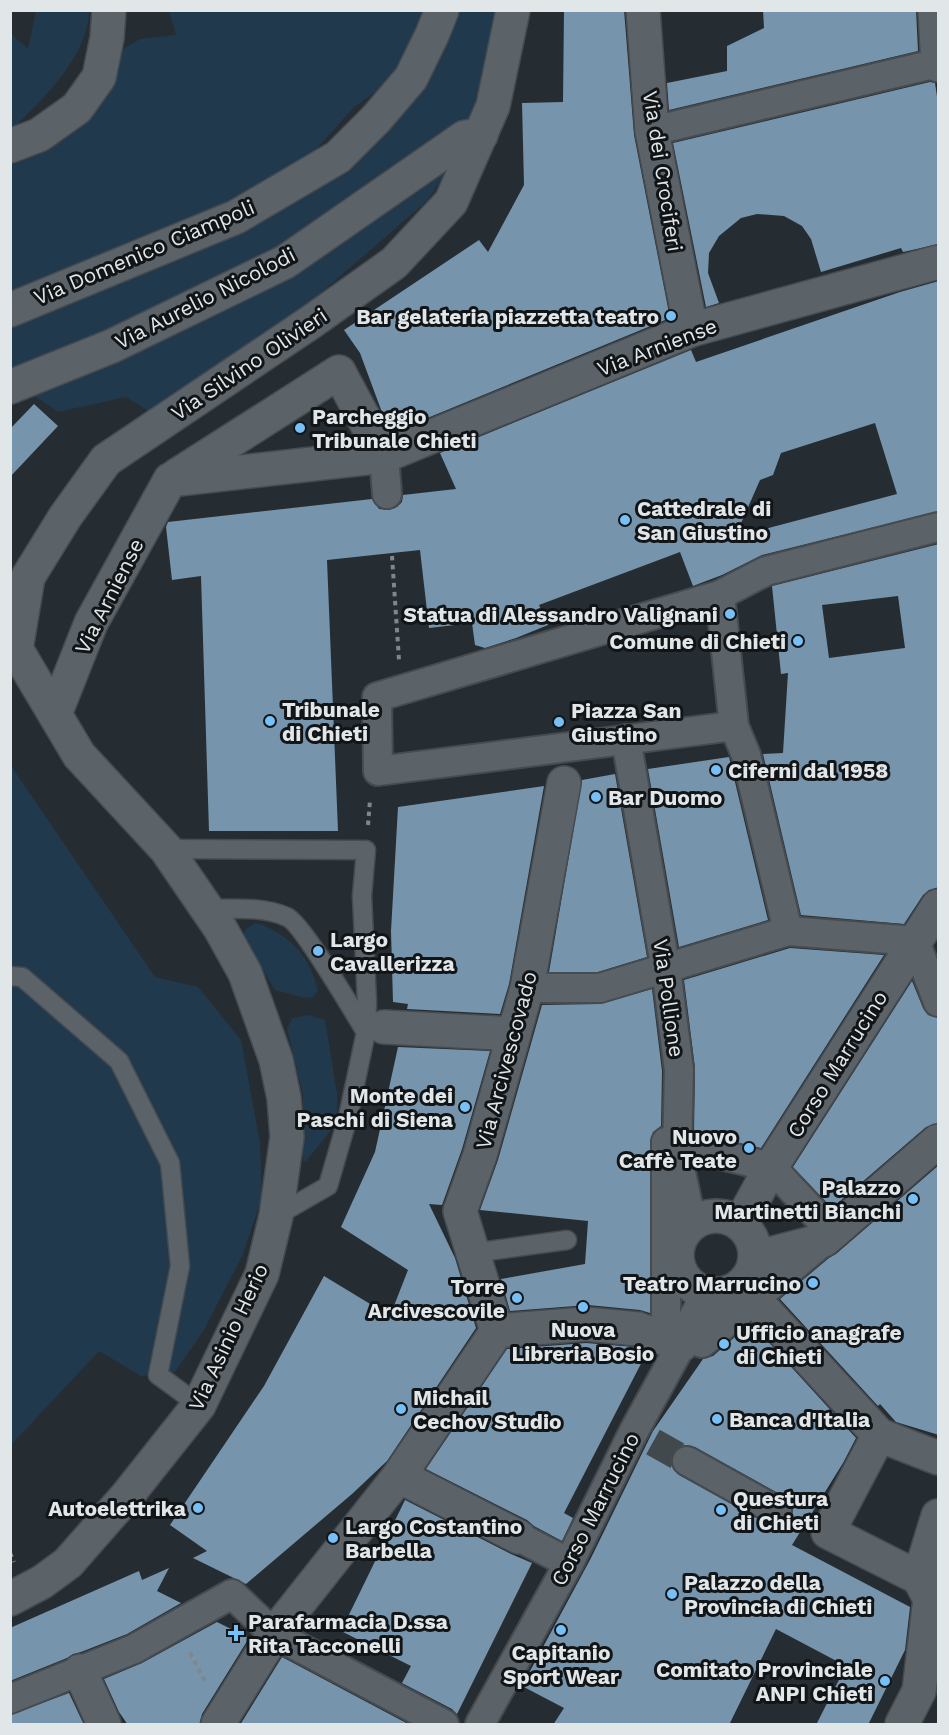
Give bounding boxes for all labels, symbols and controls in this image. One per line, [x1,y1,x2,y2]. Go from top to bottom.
street label: Via dei Crociferi [638,89,688,253]
street label: Via Domenico Ciampoli [30,194,258,310]
street label: Via Aurelio Nicolodi [111,242,299,354]
street label: Via Silvino Olivieri [166,303,332,425]
place label: Bar gelateria piazzetta teatro [356,304,659,329]
marker: Bar gelateria piazzetta teatro [664,309,678,323]
street label: Via Arniense [594,313,720,381]
place label: Parcheggio Tribunale Chieti [312,404,477,453]
marker: Parcheggio Tribunale Chieti [293,421,307,435]
place label: Cattedrale di San Giustino [637,496,771,545]
marker: Cattedrale di San Giustino [618,513,632,527]
street label: Via Arniense [69,534,149,658]
place label: Statua di Alessandro Valignani [403,602,718,627]
marker: Statua di Alessandro Valignani [723,607,737,621]
place label: Comune di Chieti [609,629,786,654]
marker: Comune di Chieti [791,634,805,648]
place label: Tribunale di Chieti [282,697,380,746]
place label: Piazza San Giustino [571,698,682,747]
marker: Tribunale di Chieti [263,714,277,728]
marker: Piazza San Giustino [552,715,566,729]
place label: Ciferni dal 1958 [728,758,888,783]
marker: Ciferni dal 1958 [709,763,723,777]
place label: Bar Duomo [608,785,722,810]
marker: Bar Duomo [589,790,603,804]
place label: Largo Cavallerizza [330,927,455,976]
street label: Via Pollione [648,937,690,1059]
marker: Largo Cavallerizza [311,944,325,958]
street label: Via Arcivescovado [470,968,542,1152]
street label: Corso Marrucino [782,986,892,1142]
place label: Monte dei Paschi di Siena [296,1083,454,1132]
marker: Monte dei Paschi di Siena [458,1100,472,1114]
place label: Nuovo Caffè Teate [619,1124,737,1173]
marker: Nuovo Caffè Teate [742,1141,756,1155]
place label: Palazzo Martinetti Bianchi [714,1175,901,1224]
marker: Palazzo Martinetti Bianchi [906,1192,920,1206]
street label: Via Asinio Herio [183,1259,273,1415]
place label: Teatro Marrucino [623,1271,801,1296]
place label: Torre Arcivescovile [368,1274,505,1323]
marker: Teatro Marrucino [806,1276,820,1290]
marker: Torre Arcivescovile [510,1291,524,1305]
marker: Nuova Libreria Bosio [576,1300,590,1314]
place label: Nuova Libreria Bosio [512,1317,654,1366]
place label: Ufficio anagrafe di Chieti [736,1320,902,1369]
marker: Ufficio anagrafe di Chieti [717,1337,731,1351]
place label: Michail Cechov Studio [413,1385,562,1434]
marker: Michail Cechov Studio [394,1402,408,1416]
place label: Banca d'Italia [729,1407,871,1432]
marker: Banca d'Italia [710,1412,724,1426]
street label: Corso Marrucino [546,1428,644,1590]
place label: Questura di Chieti [733,1486,829,1535]
place label: Autoelettrika [48,1496,187,1521]
marker: Autoelettrika [191,1501,205,1515]
marker: Questura di Chieti [714,1503,728,1517]
place label: Largo Costantino Barbella [345,1514,522,1563]
marker: Largo Costantino Barbella [326,1531,340,1545]
place label: Palazzo della Provincia di Chieti [684,1570,872,1619]
marker: Palazzo della Provincia di Chieti [665,1587,679,1601]
place label: Parafarmacia D.ssa Rita Tacconelli [248,1609,449,1658]
marker: Capitanio Sport Wear [554,1623,568,1637]
marker: Parafarmacia D.ssa Rita Tacconelli [229,1626,243,1640]
place label: Capitanio Sport Wear [503,1640,619,1689]
place label: Comitato Provinciale ANPI Chieti [656,1657,873,1706]
marker: Comitato Provinciale ANPI Chieti [878,1674,892,1688]

